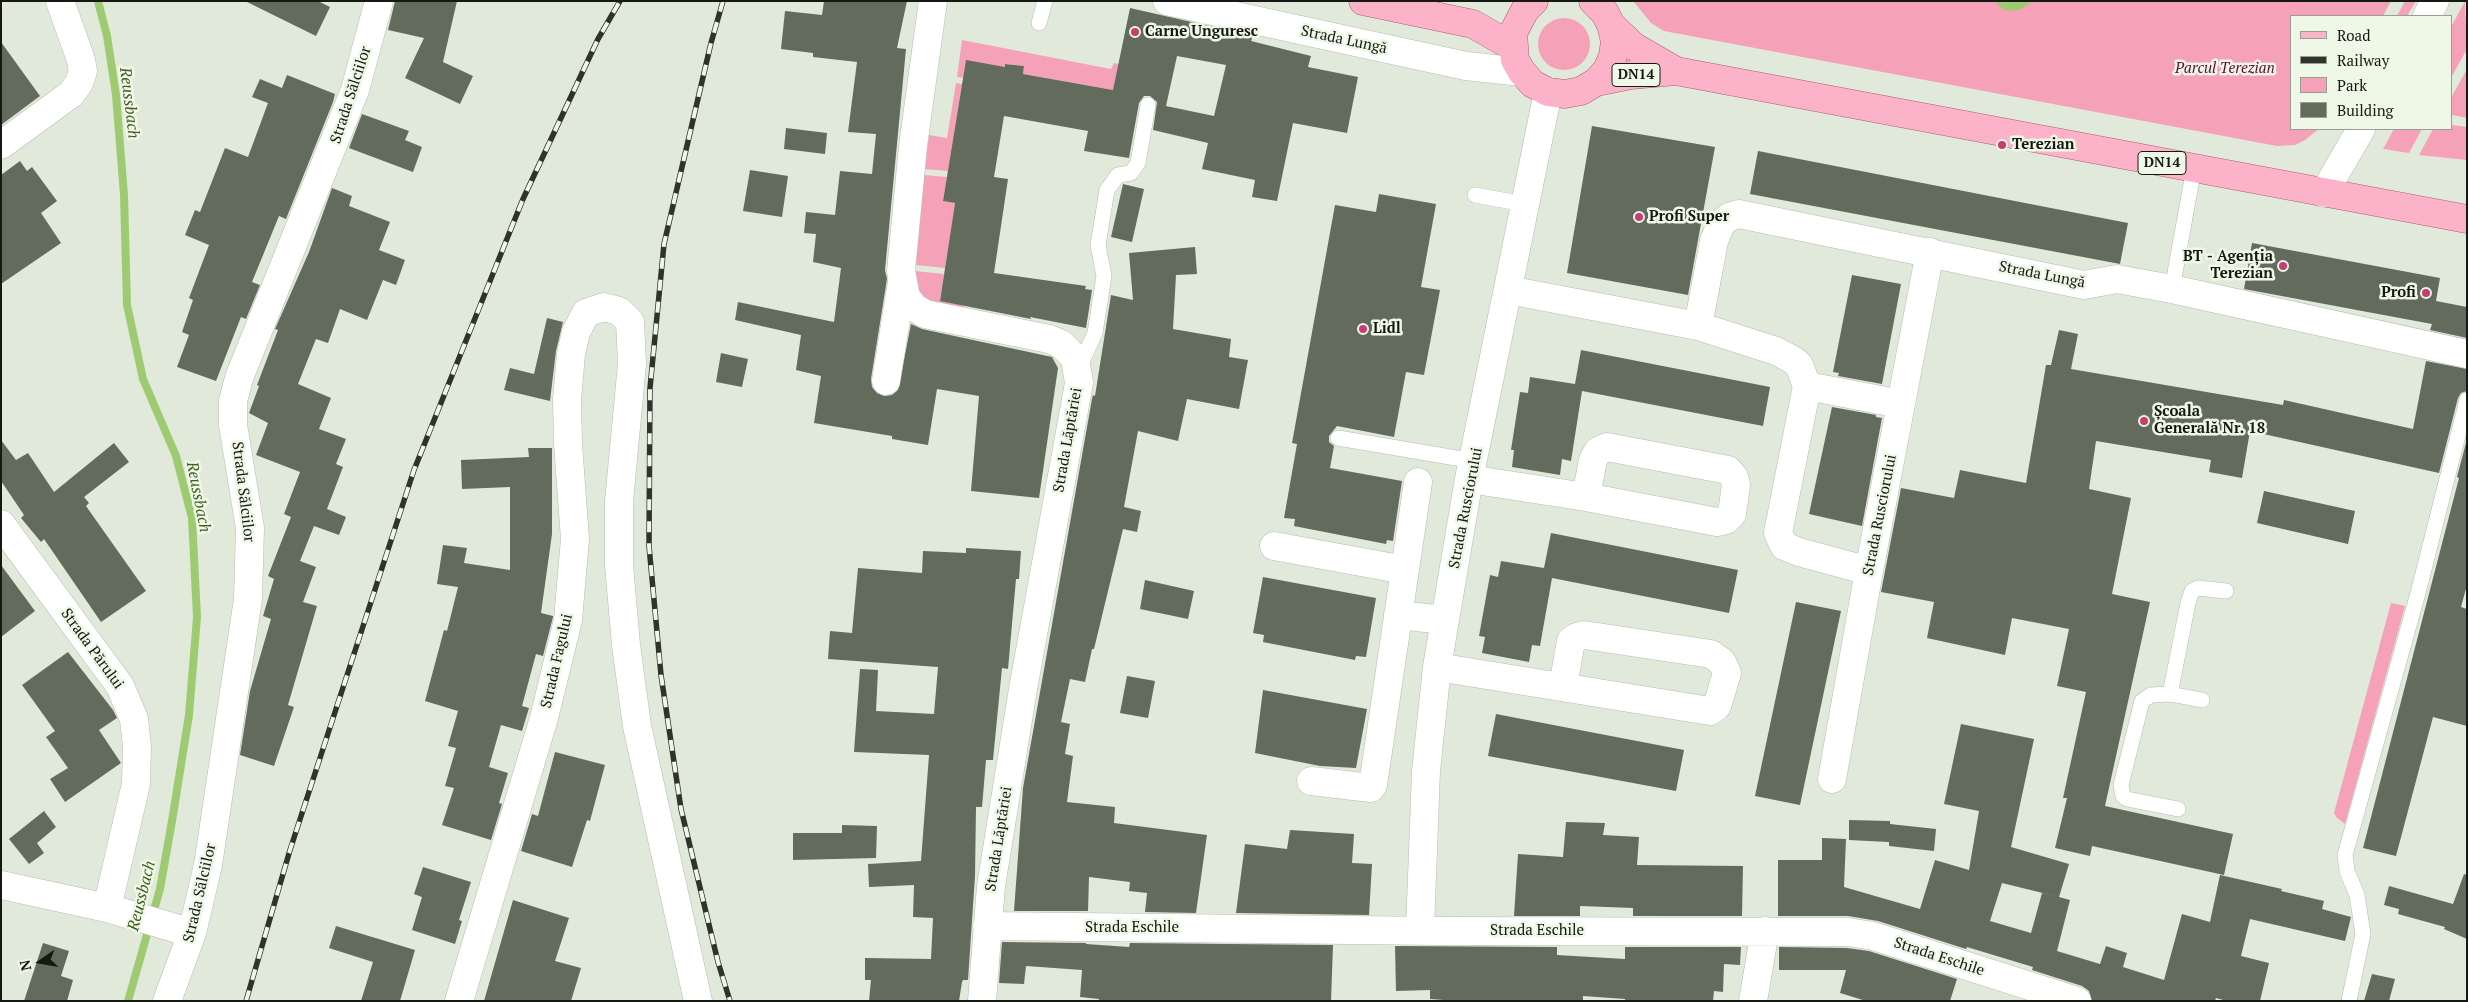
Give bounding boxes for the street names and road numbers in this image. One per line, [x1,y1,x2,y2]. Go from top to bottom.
street label: Strada Lungă [1299,22,1389,58]
street label: Strada Sălciilor [327,44,375,146]
road number: DN14 [1612,64,1660,86]
road number: DN14 [2138,152,2186,174]
street label: Strada Lungă [1997,258,2087,292]
street label: Strada Lăptăriei [1050,386,1086,494]
street label: Strada Sălciilor [228,441,258,543]
street label: Strada Rusciorului [1445,446,1487,570]
street label: Strada Rusciorului [1859,453,1901,577]
street label: Strada Părului [57,605,127,693]
street label: Strada Fagului [537,612,577,710]
street label: Strada Lăptăriei [982,785,1016,893]
street label: Strada Sălciilor [180,842,220,944]
street label: Strada Eschile [1085,919,1179,937]
street label: Strada Eschile [1490,922,1584,940]
street label: Strada Eschile [1891,934,1987,980]

